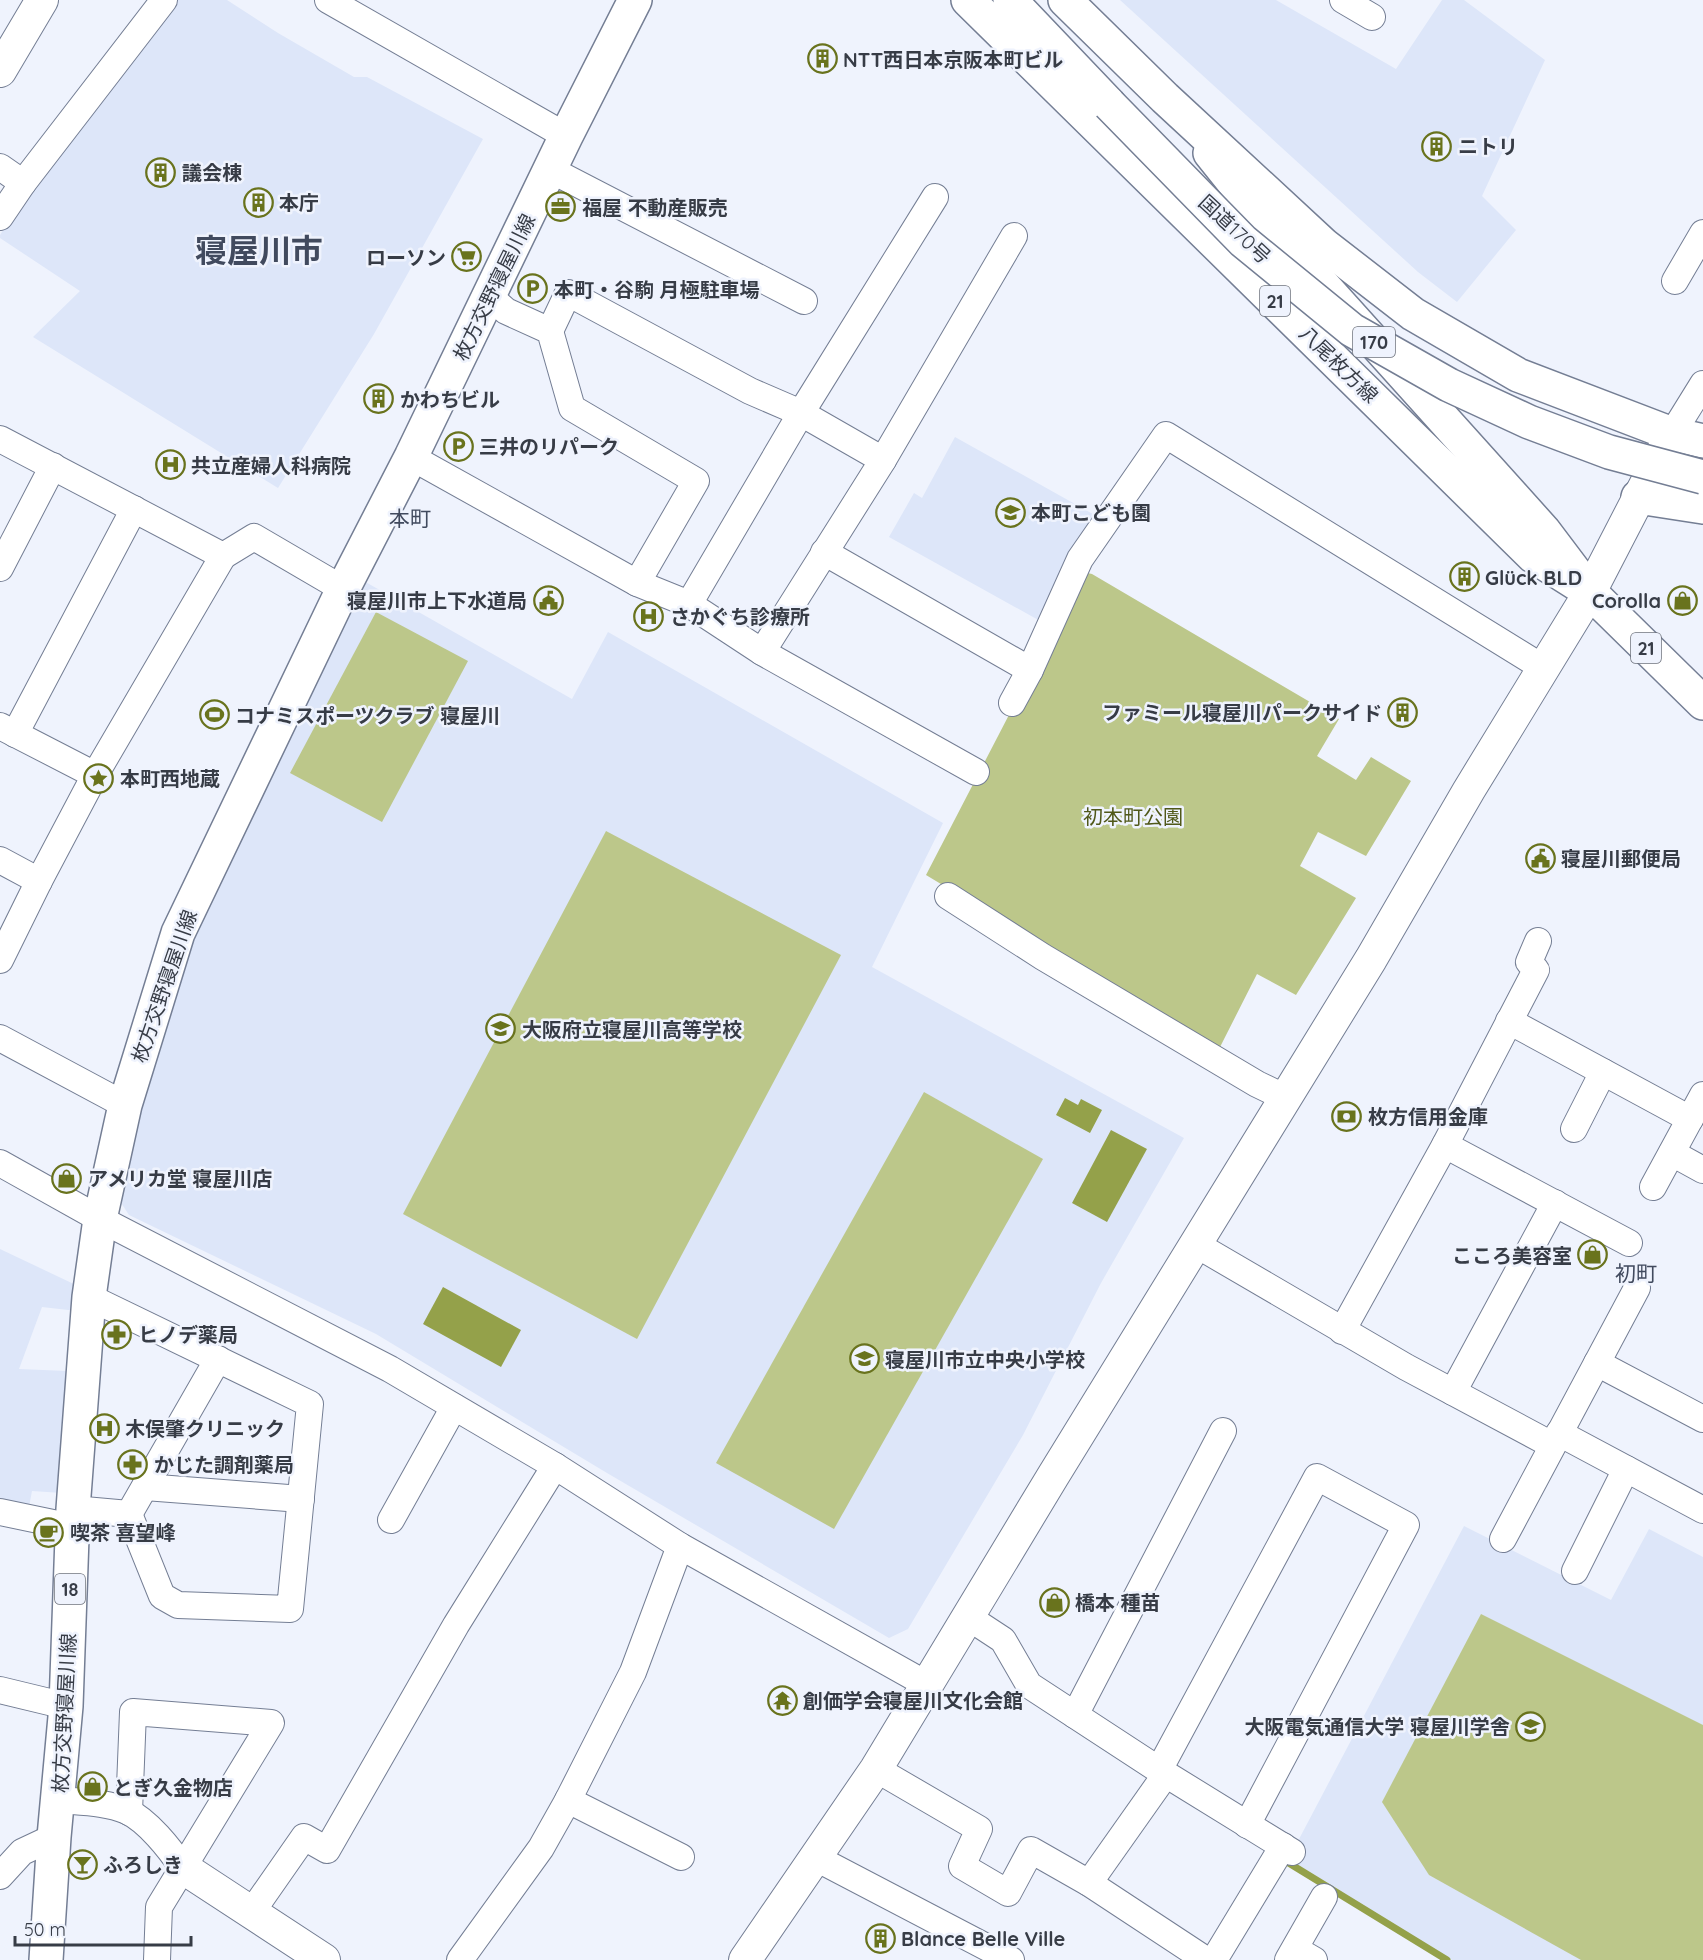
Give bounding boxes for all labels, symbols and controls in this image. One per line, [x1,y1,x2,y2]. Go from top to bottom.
building icon: NTT西日本京阪本町ビル [806,43,838,75]
place label: NTT西日本京阪本町ビル [843,47,1063,72]
building icon: ニトリ [1421,130,1453,162]
place label: ニトリ [1458,134,1518,159]
building icon: 議会棟 [145,156,177,188]
place label: 議会棟 [182,160,242,185]
building icon: 本庁 [242,186,274,218]
street label: 国道170号 [1194,189,1276,269]
place label: 本庁 [279,190,319,215]
office icon: 福屋 不動産販売 [545,191,577,223]
place label: 福屋 不動産販売 [582,195,728,220]
street label: 枚方交野寝屋川線 [448,210,540,364]
district label: 寝屋川市 [195,230,323,270]
supermarket icon: ローソン [451,241,483,273]
place label: ローソン [366,245,446,270]
parking icon: 本町・谷駒 月極駐車場 [517,273,549,305]
place label: 本町・谷駒 月極駐車場 [554,277,760,302]
road number: 21 [1260,286,1290,316]
street label: 八尾枚方線 [1294,320,1384,408]
road number: 170 [1353,327,1395,357]
building icon: かわちビル [363,383,395,415]
place label: かわちビル [400,387,500,412]
parking icon: 三井のリパーク [442,430,474,462]
place label: 三井のリパーク [479,434,619,459]
hospital icon: 共立産婦人科病院 [154,449,186,481]
place label: 共立産婦人科病院 [191,453,351,478]
school or university icon: 本町こども園 [994,496,1026,528]
place label: 本町こども園 [1031,500,1151,525]
district label: 本町 [389,505,431,531]
building icon: Glück BLD [1448,561,1480,593]
place label: Glück BLD [1485,565,1582,590]
public building icon: 寝屋川市上下水道局 [532,584,564,616]
shop icon: Corolla [1666,584,1698,616]
place label: 寝屋川市上下水道局 [347,588,527,613]
place label: Corolla [1592,588,1661,613]
hospital icon: さかぐち診療所 [633,600,665,632]
place label: さかぐち診療所 [670,604,810,629]
road number: 21 [1631,633,1661,663]
building icon: ファミール寝屋川パークサイド [1387,696,1419,728]
sports icon: コナミスポーツクラブ 寝屋川 [198,699,230,731]
place label: ファミール寝屋川パークサイド [1102,700,1382,725]
place label: コナミスポーツクラブ 寝屋川 [235,703,500,728]
place icon: 本町西地蔵 [83,762,115,794]
place label: 本町西地蔵 [120,766,220,791]
park label: 初本町公園 [1083,804,1183,829]
public building icon: 寝屋川郵便局 [1524,842,1556,874]
place label: 寝屋川郵便局 [1561,846,1681,871]
street label: 枚方交野寝屋川線 [126,906,202,1066]
school or university icon: 大阪府立寝屋川高等学校 [485,1013,517,1045]
place label: 大阪府立寝屋川高等学校 [522,1017,742,1042]
bank icon: 枚方信用金庫 [1331,1100,1363,1132]
place label: 枚方信用金庫 [1368,1104,1488,1129]
shop icon: アメリカ堂 寝屋川店 [51,1162,83,1194]
place label: アメリカ堂 寝屋川店 [88,1166,273,1191]
shop icon: こころ美容室 [1577,1239,1609,1271]
place label: こころ美容室 [1452,1243,1572,1268]
district label: 初町 [1615,1260,1657,1286]
pharmacy icon: ヒノデ薬局 [101,1318,133,1350]
place label: ヒノデ薬局 [138,1322,238,1347]
school or university icon: 寝屋川市立中央小学校 [848,1343,880,1375]
place label: 寝屋川市立中央小学校 [885,1347,1085,1372]
hospital icon: 木俣肇クリニック [88,1412,120,1444]
place label: 木俣肇クリニック [125,1416,285,1441]
pharmacy icon: かじた調剤薬局 [117,1448,149,1480]
place label: かじた調剤薬局 [154,1452,294,1477]
cafe icon: 喫茶 喜望峰 [33,1516,65,1548]
place label: 喫茶 喜望峰 [70,1520,176,1545]
road number: 18 [55,1574,85,1604]
shop icon: 橋本 種苗 [1038,1586,1070,1618]
place label: 橋本 種苗 [1075,1590,1161,1615]
street label: 枚方交野寝屋川線 [47,1632,81,1794]
temple icon: 創価学会寝屋川文化会館 [766,1684,798,1716]
place label: 創価学会寝屋川文化会館 [803,1688,1023,1713]
school or university icon: 大阪電気通信大学 寝屋川学舎 [1515,1710,1547,1742]
place label: 大阪電気通信大学 寝屋川学舎 [1244,1714,1510,1739]
shop icon: とぎ久金物店 [76,1771,108,1803]
place label: とぎ久金物店 [113,1775,233,1800]
bar icon: ふろしき [66,1848,98,1880]
place label: ふろしき [103,1852,183,1877]
scale bar [15,1909,190,1947]
text: 50 m [24,1918,66,1941]
building icon: Blance Belle Ville [864,1922,896,1954]
place label: Blance Belle Ville [901,1926,1065,1951]

